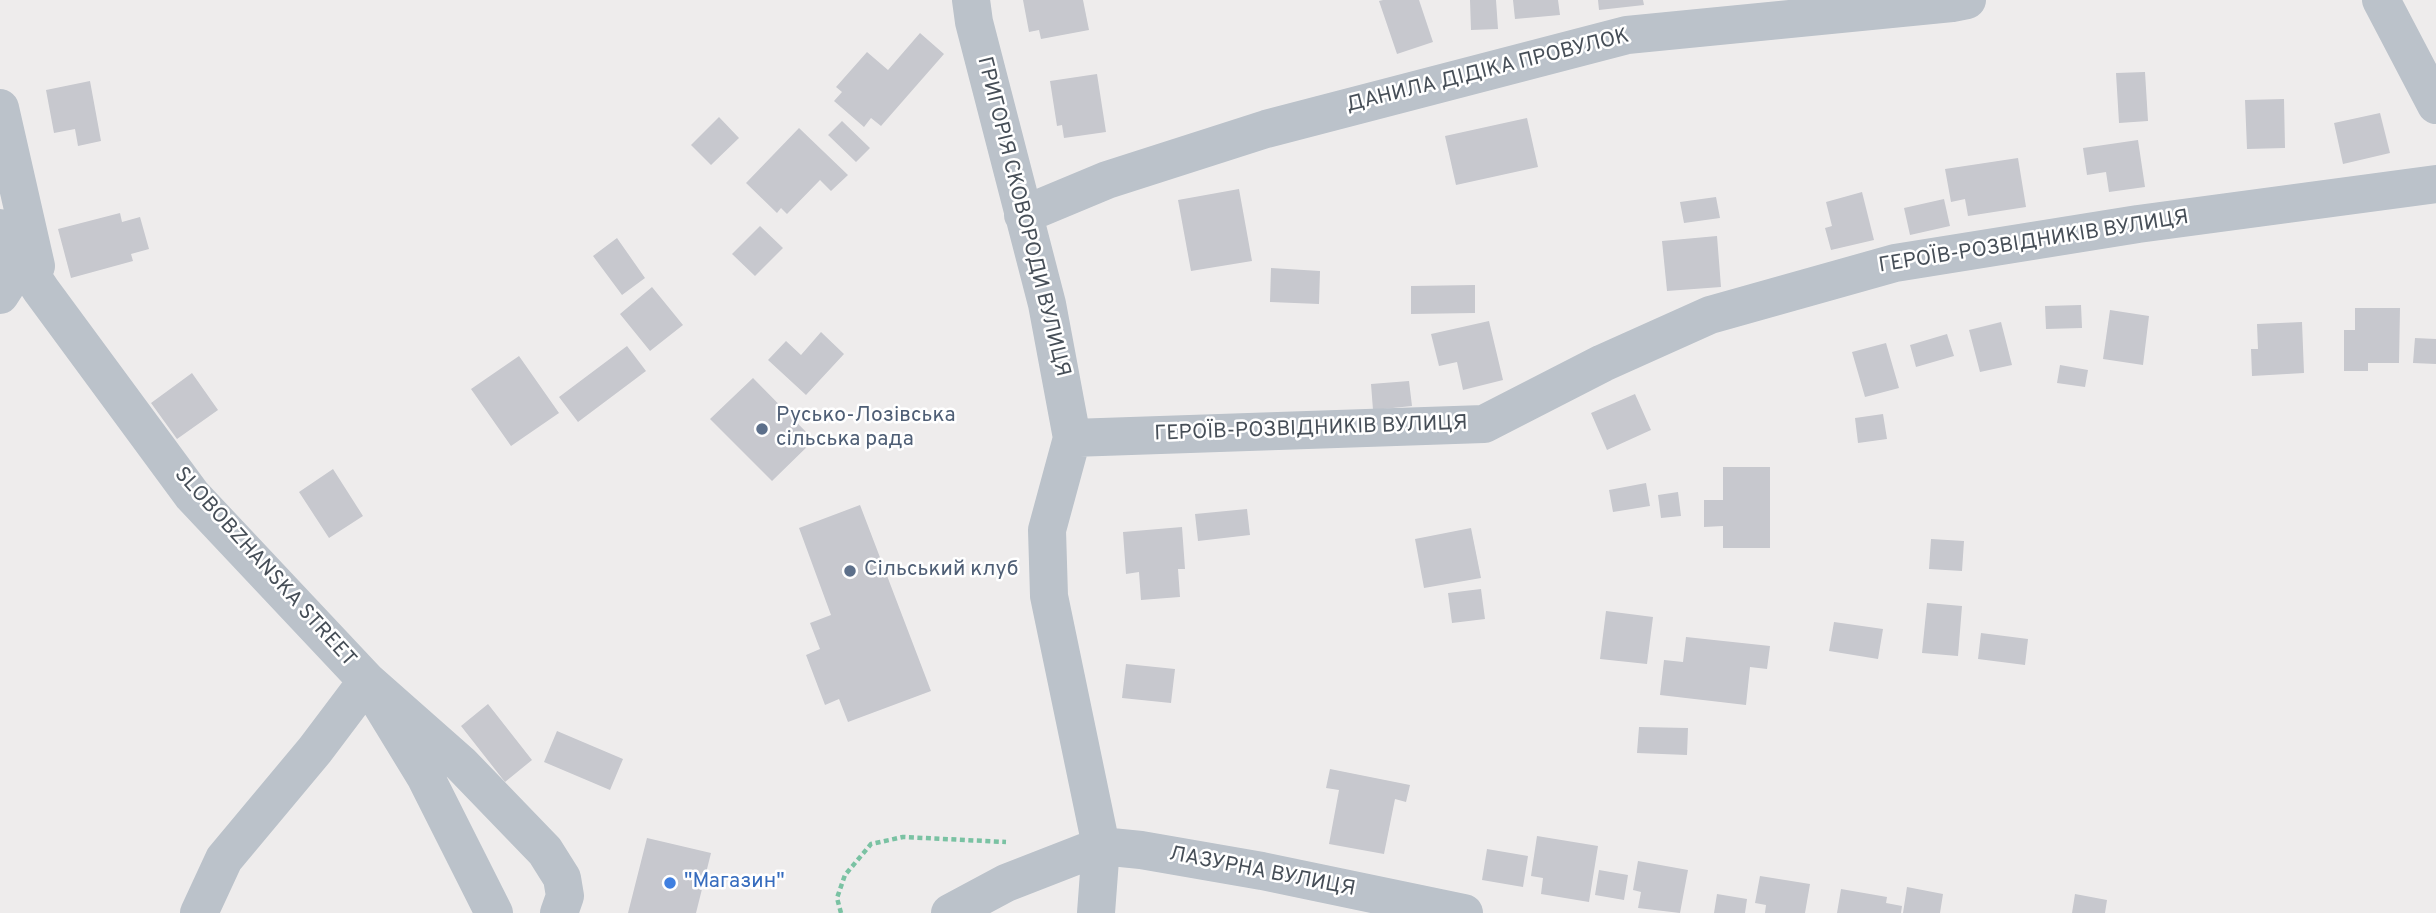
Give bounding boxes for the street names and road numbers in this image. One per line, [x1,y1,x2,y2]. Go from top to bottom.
street label: ДАНИЛА ДІДІКА ПРОВУЛОК [1344,25,1632,119]
street label: ГРИГОРІЯ СКОВОРОДИ ВУЛИЦЯ [970,54,1074,380]
street label: ГЕРОЇВ-РОЗВІДНИКІВ ВУЛИЦЯ [1877,206,2191,280]
street label: ГЕРОЇВ-РОЗВІДНИКІВ ВУЛИЦЯ [1154,412,1468,448]
street label: SLOBOBZHANSKA STREET [168,463,360,673]
street label: ЛАЗУРНА ВУЛИЦЯ [1167,843,1357,903]

